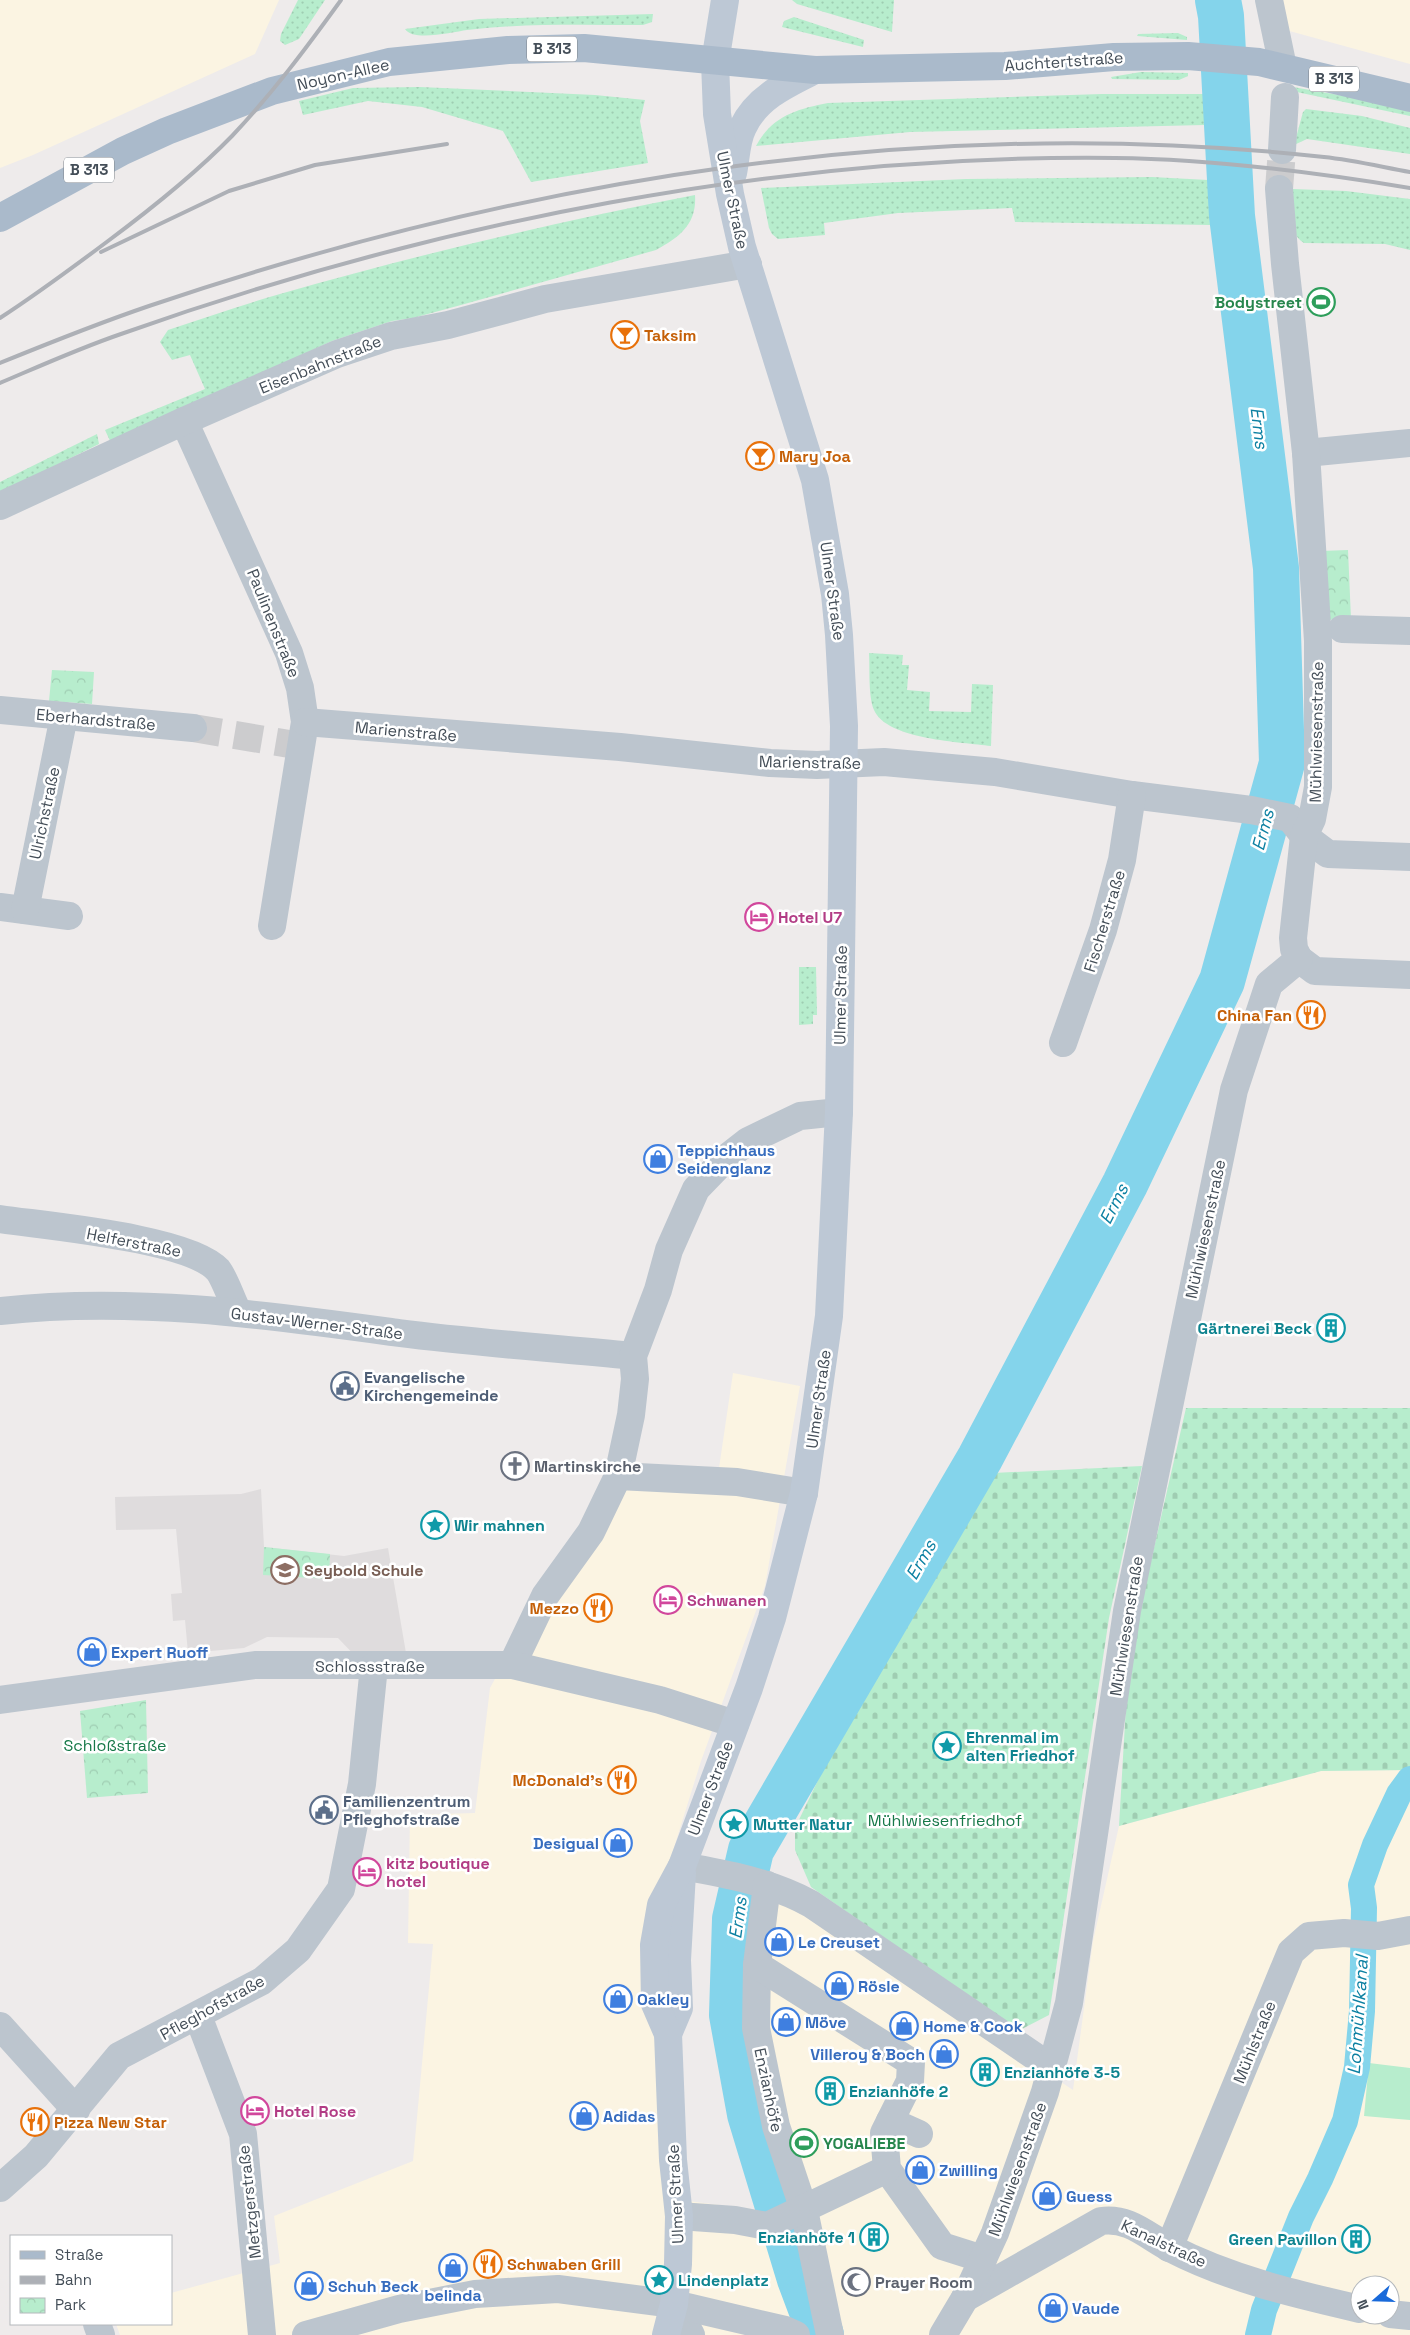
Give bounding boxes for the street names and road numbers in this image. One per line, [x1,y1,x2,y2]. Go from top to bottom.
road number: B 313 [527,36,577,62]
street label: Auchtertstraße [1004,47,1124,76]
street label: Noyon-Allee [295,54,391,95]
road number: B 313 [1309,66,1359,92]
street label: Ulmer Straße [712,149,753,251]
road number: B 313 [64,158,114,182]
street label: Eisenbahnstraße [256,330,384,399]
street label: Ulmer Straße [815,540,850,642]
street label: Paulinenstraße [242,566,305,681]
street label: Mühlwiesenstraße [1305,661,1328,803]
street label: Eberhardstraße [35,704,157,735]
street label: Marienstraße [354,717,458,746]
street label: Marienstraße [759,751,861,774]
street label: Ulrichstraße [24,765,65,861]
street label: Fischerstraße [1079,867,1130,975]
street label: Ulmer Straße [829,945,852,1045]
street label: Mühlwiesenstraße [1181,1158,1230,1300]
street label: Helferstraße [85,1223,183,1262]
street label: Gustav-Werner-Straße [230,1303,404,1344]
street label: Ulmer Straße [801,1348,836,1450]
street label: Mühlwiesenstraße [1105,1555,1148,1698]
street label: Schlossstraße [315,1656,425,1677]
street label: Ulmer Straße [683,1738,738,1838]
street label: Pfleghofstraße [156,1970,268,2045]
street label: Mühlstraße [1228,1998,1281,2087]
street label: Enzianhöfe [749,2046,788,2134]
street label: Mühlwiesenstraße [983,2099,1052,2239]
street label: Metzgerstraße [233,2144,266,2260]
street label: Ulmer Straße [662,2144,689,2244]
street label: Kanalstraße [1118,2214,1210,2272]

